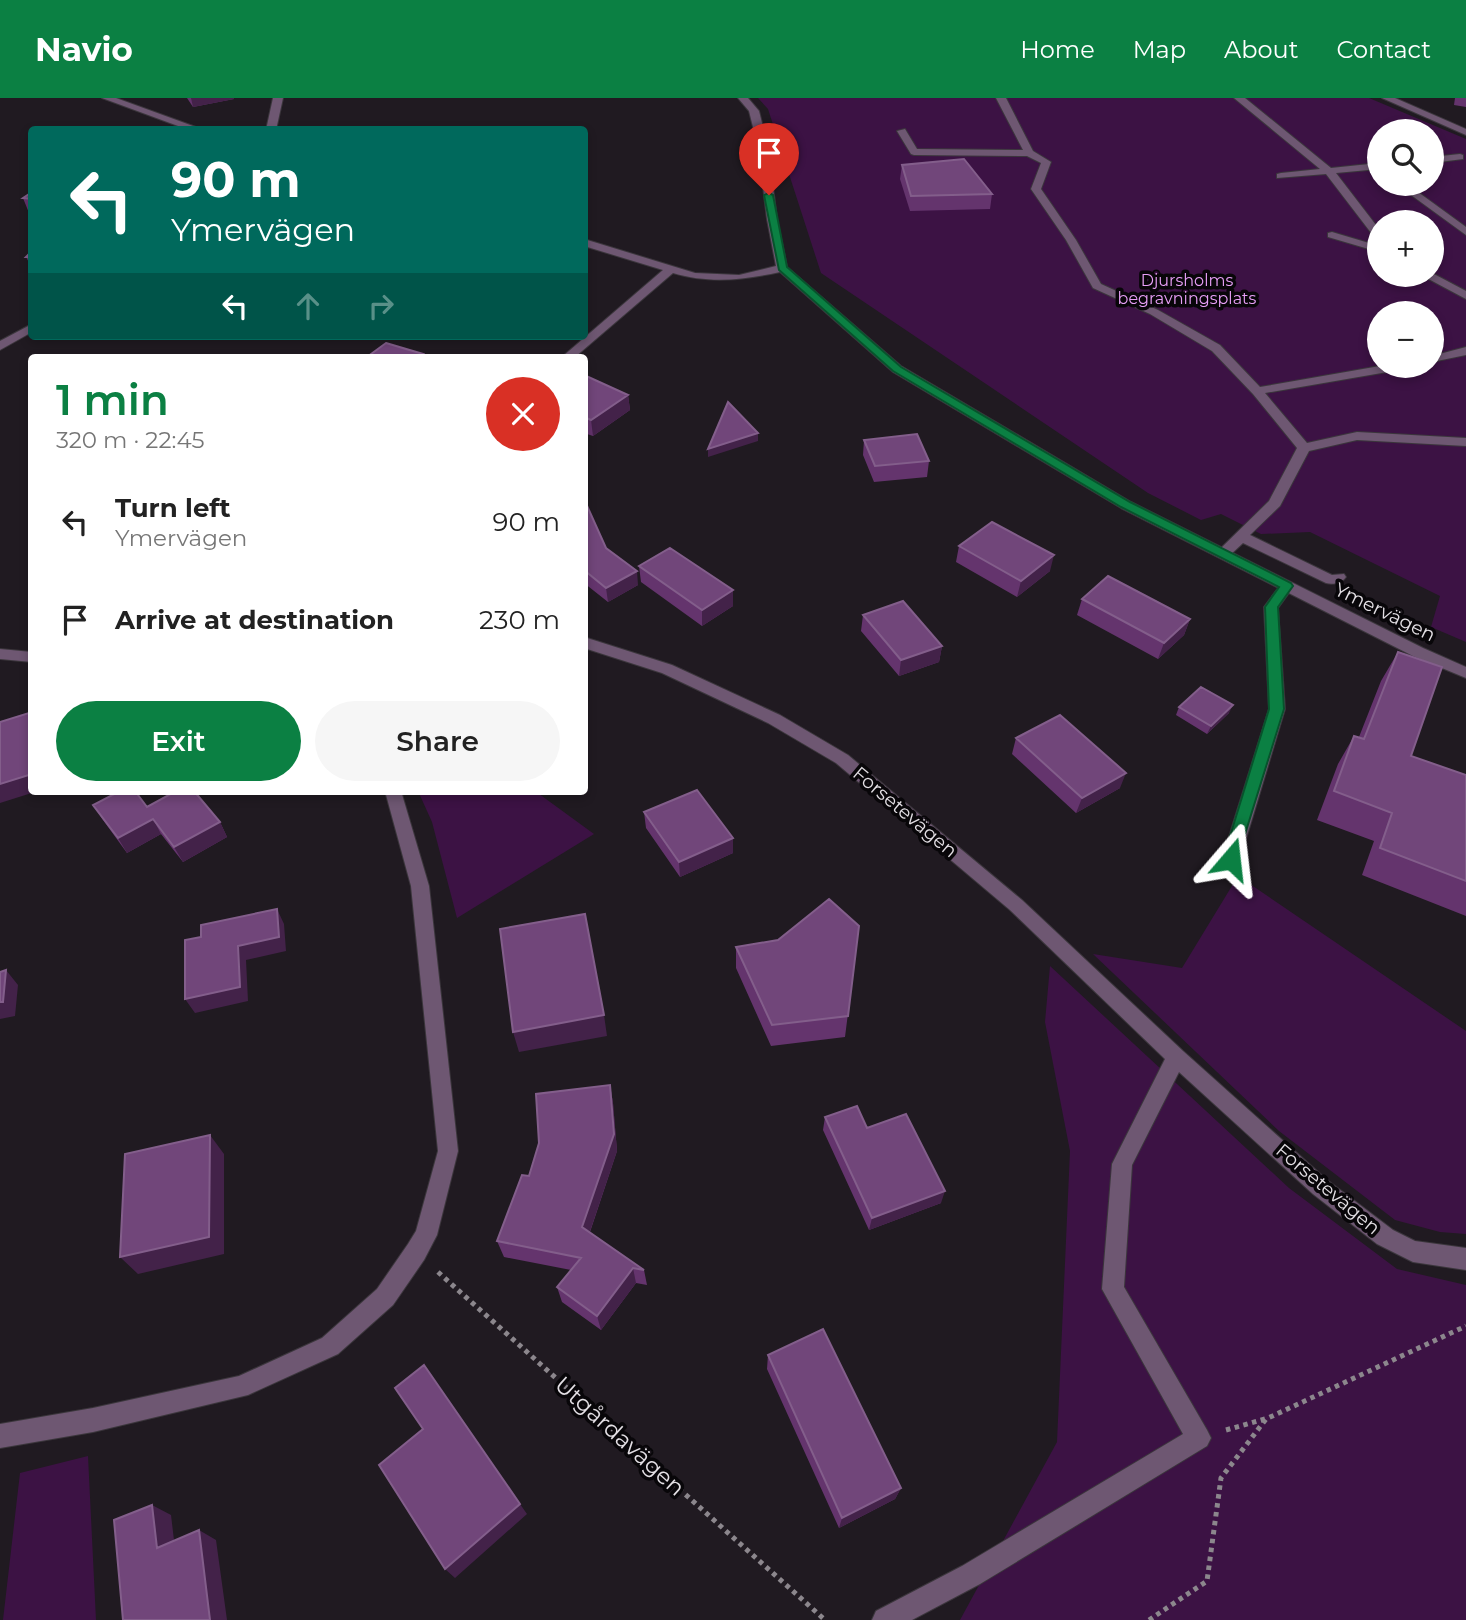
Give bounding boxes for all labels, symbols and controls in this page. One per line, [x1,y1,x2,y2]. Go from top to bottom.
text: Navio [35,29,133,69]
text: Home [1020,35,1095,64]
text: Map [1133,35,1186,64]
text: About [1224,35,1298,64]
text: Contact [1336,35,1431,64]
map controls [1367,119,1444,378]
button: search [1367,119,1444,196]
pin [739,123,799,195]
icon: arrive [750,134,788,172]
text: 90 m [171,150,301,209]
icon: left [56,154,147,245]
text: Ymervägen [171,210,355,249]
button: + [1367,210,1444,287]
park label: Djursholms begravningsplats [1118,271,1257,308]
icon: left [216,287,254,325]
icon: ahead [289,287,327,325]
icon: right [362,287,400,325]
button: − [1367,301,1444,378]
text: 1 min [56,374,169,426]
button: close [486,377,560,451]
text: 320 m · 22:45 [56,426,205,454]
text: Turn left [115,492,231,524]
icon: left [56,503,94,541]
text: 90 m [493,506,560,538]
text: Ymervägen [115,524,247,552]
street label: Ymervägen [1331,578,1439,646]
icon: arrive [56,601,94,639]
text: Arrive at destination [115,604,394,636]
text: 230 m [479,604,560,636]
button: Exit [56,701,301,781]
button: Share [315,701,560,781]
street label: Forsetevägen [848,762,962,862]
position arrow [1194,822,1268,896]
street label: Forsetevägen [1271,1139,1385,1239]
street label: Utgårdavägen [549,1370,691,1502]

